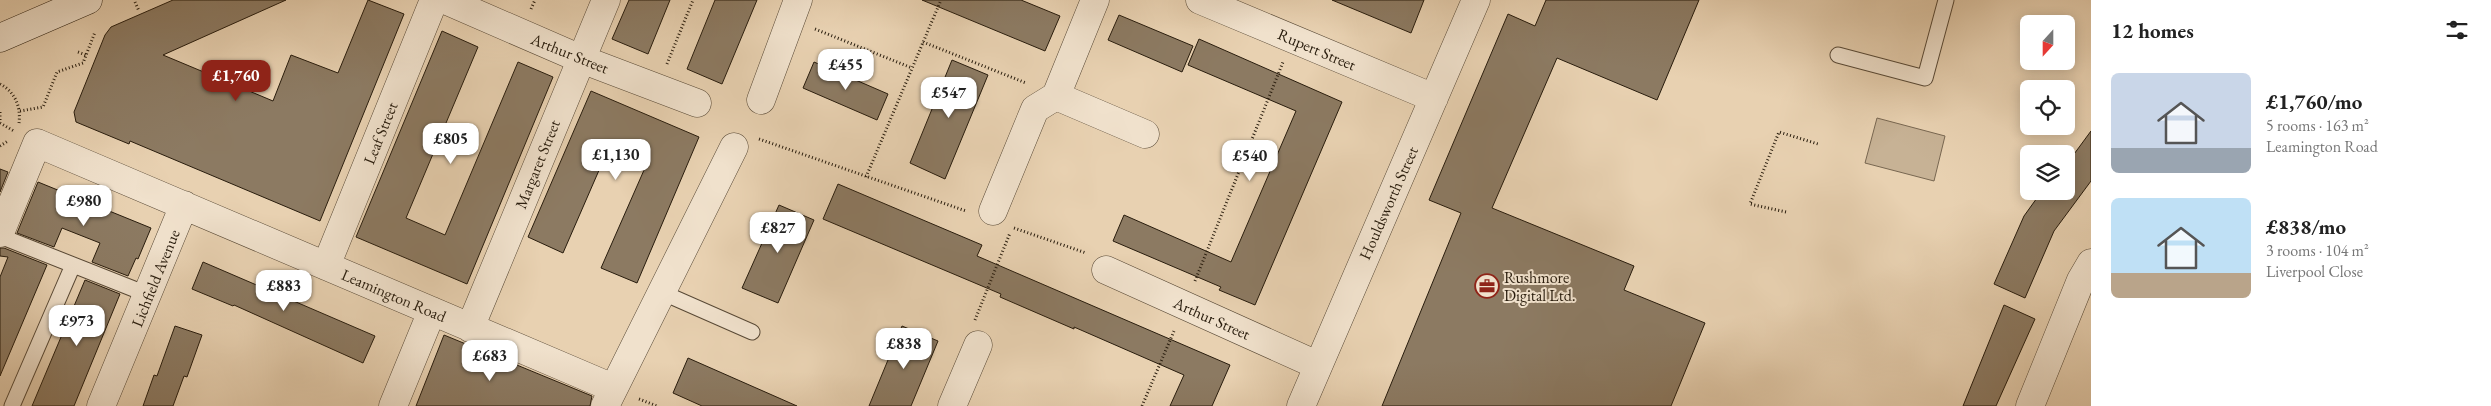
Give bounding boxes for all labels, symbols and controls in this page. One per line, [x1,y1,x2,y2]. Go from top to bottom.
north arrow [2020,15,2075,70]
map controls [2020,15,2075,200]
icon: filters [2443,16,2471,44]
text: 12 homes [2111,17,2194,44]
street label: Rupert Street [1274,24,1359,75]
street label: Arthur Street [527,28,612,79]
pin: £455 [816,48,876,91]
text: £455 [829,54,863,75]
pin: £1,760 [195,59,277,102]
text: £1,760 [213,65,259,86]
pin: £547 [919,76,979,119]
button: locate [2020,80,2075,135]
text: £547 [932,82,966,103]
text: £1,760/mo [2266,88,2362,115]
icon: home [2151,93,2211,153]
street label: Leaf Street [358,99,402,167]
text: 5 rooms · 163 m² [2266,115,2369,136]
street label: Margaret Street [510,117,565,212]
pin: £805 [421,122,481,165]
text: £805 [434,128,468,149]
text: Leamington Road [2266,136,2378,157]
pin: £1,130 [575,138,657,181]
pin: £540 [1220,140,1280,182]
street label: Houldsworth Street [1354,143,1423,263]
text: £1,130 [593,144,639,165]
text: £540 [1233,145,1267,166]
button: layers [2020,145,2075,200]
pin: £980 [54,184,114,227]
text: £980 [67,190,101,211]
pin: £827 [748,212,808,254]
text: £838/mo [2266,213,2346,240]
text: £827 [761,217,795,238]
icon: home [2151,218,2211,278]
street label: Lichfield Avenue [126,226,185,330]
text: 3 rooms · 104 m² [2266,240,2369,261]
text: Liverpool Close [2266,261,2363,282]
street label: Leamington Road [338,264,450,327]
place label: Rushmore Digital Ltd. [1504,267,1575,306]
pin: £883 [254,270,314,312]
office icon: Rushmore Digital Ltd. [1474,273,1500,299]
text: £883 [267,275,301,296]
street label: Arthur Street [1169,292,1253,345]
pin: £973 [47,304,107,347]
text: £973 [60,310,94,331]
pin: £838 [874,328,934,370]
text: £838 [887,333,921,354]
pin: £683 [460,340,520,382]
text: £683 [473,345,507,366]

